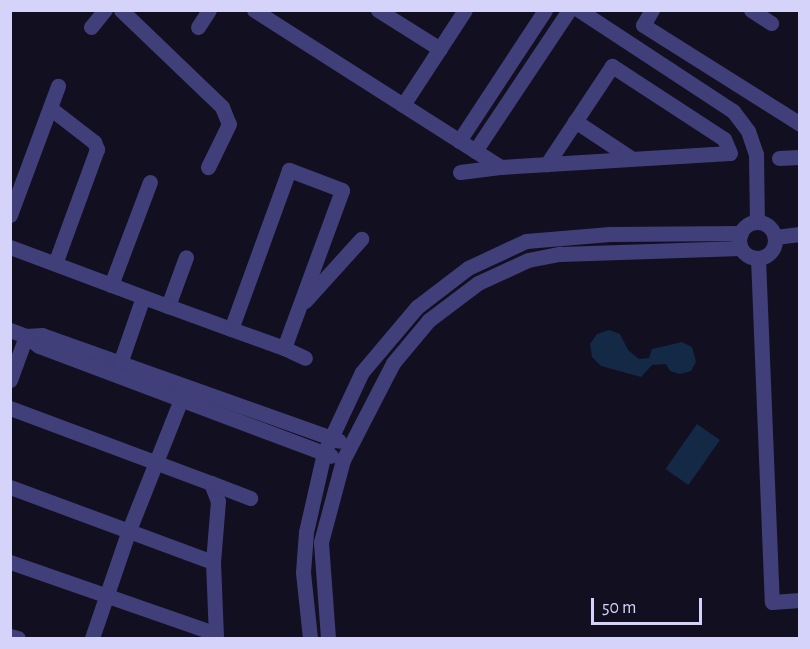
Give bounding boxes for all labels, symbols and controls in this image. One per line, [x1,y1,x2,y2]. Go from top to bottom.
scale bar [594,586,705,624]
text: 50 m [602,599,636,617]

